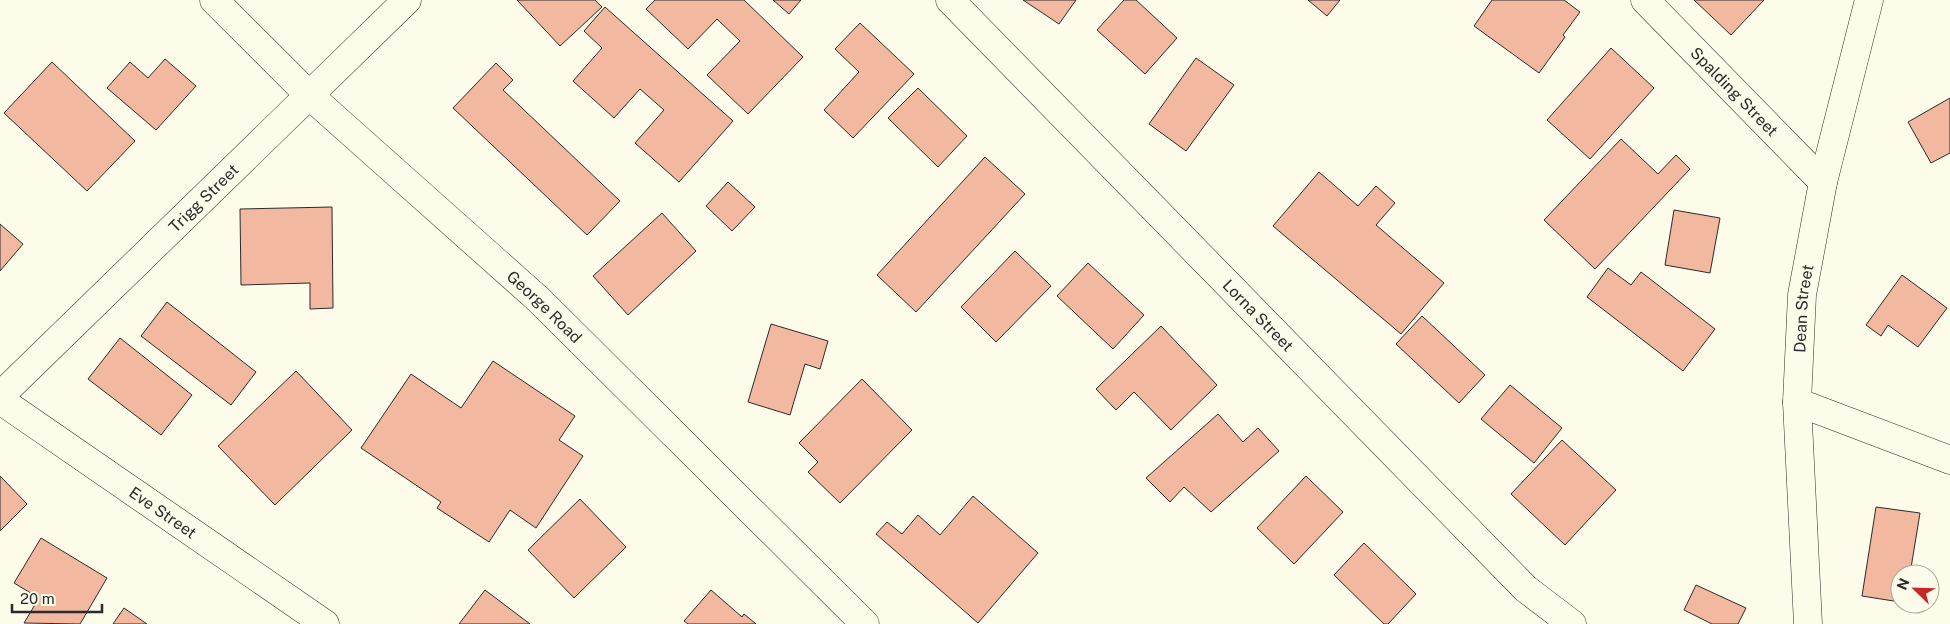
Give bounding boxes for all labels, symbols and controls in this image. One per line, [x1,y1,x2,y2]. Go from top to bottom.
street label: Spalding Street [1687,43,1782,140]
street label: Trigg Street [165,160,242,236]
street label: Dean Street [1790,263,1817,353]
street label: George Road [503,266,586,347]
street label: Lorna Street [1219,275,1298,355]
street label: Eve Street [126,483,200,542]
north arrow [1890,564,1940,614]
text: N [1894,576,1913,592]
scale bar [12,582,102,614]
text: 20 m [20,590,55,607]

